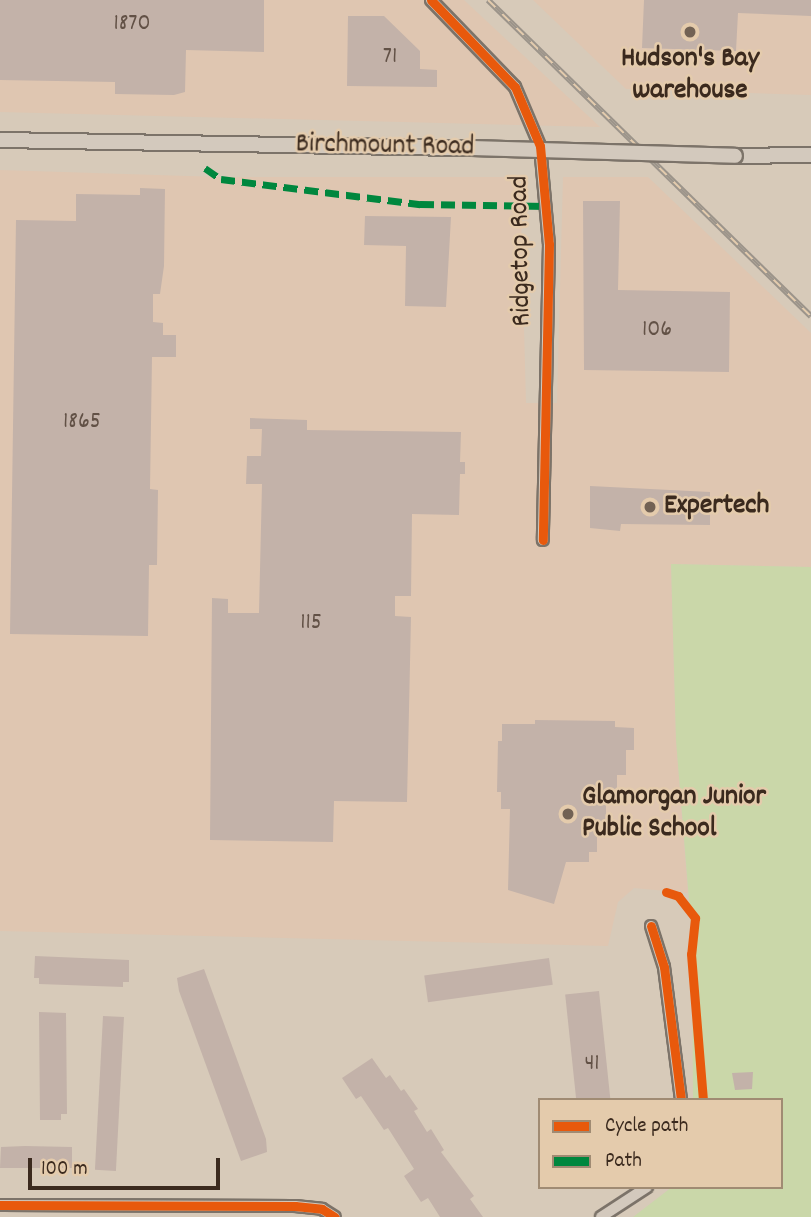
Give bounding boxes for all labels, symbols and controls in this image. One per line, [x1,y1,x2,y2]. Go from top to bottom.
house number: 1870 [113,11,151,39]
marker: Hudson's Bay warehouse [682,24,698,40]
place label: Hudson's Bay warehouse [621,43,759,109]
house number: 71 [383,44,397,72]
street label: Birchmount Road [295,129,475,165]
street label: Ridgetop Road [504,175,540,327]
house number: 106 [642,317,672,345]
house number: 1865 [63,409,101,437]
place label: Expertech [664,490,769,524]
marker: Expertech [642,499,658,515]
house number: 115 [300,610,322,638]
place label: Glamorgan Junior Public School [582,781,766,847]
marker: Glamorgan Junior Public School [560,806,576,822]
house number: 41 [584,1051,600,1079]
legend [538,1098,783,1189]
text: Cycle path [605,1112,688,1142]
scale bar [32,1144,224,1188]
text: Path [605,1147,642,1177]
text: 100 m [41,1155,88,1185]

